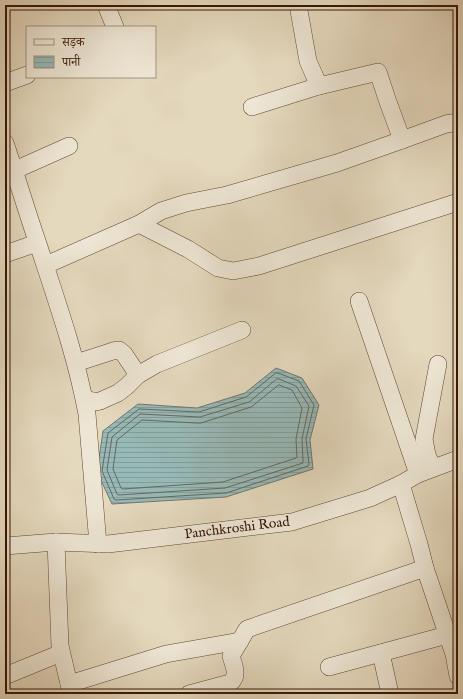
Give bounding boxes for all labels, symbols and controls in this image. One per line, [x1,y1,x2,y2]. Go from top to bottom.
legend [26,26,156,78]
text: सड़क [61,35,86,50]
text: पानी [61,54,81,70]
street label: Panchkroshi Road [183,513,291,543]

